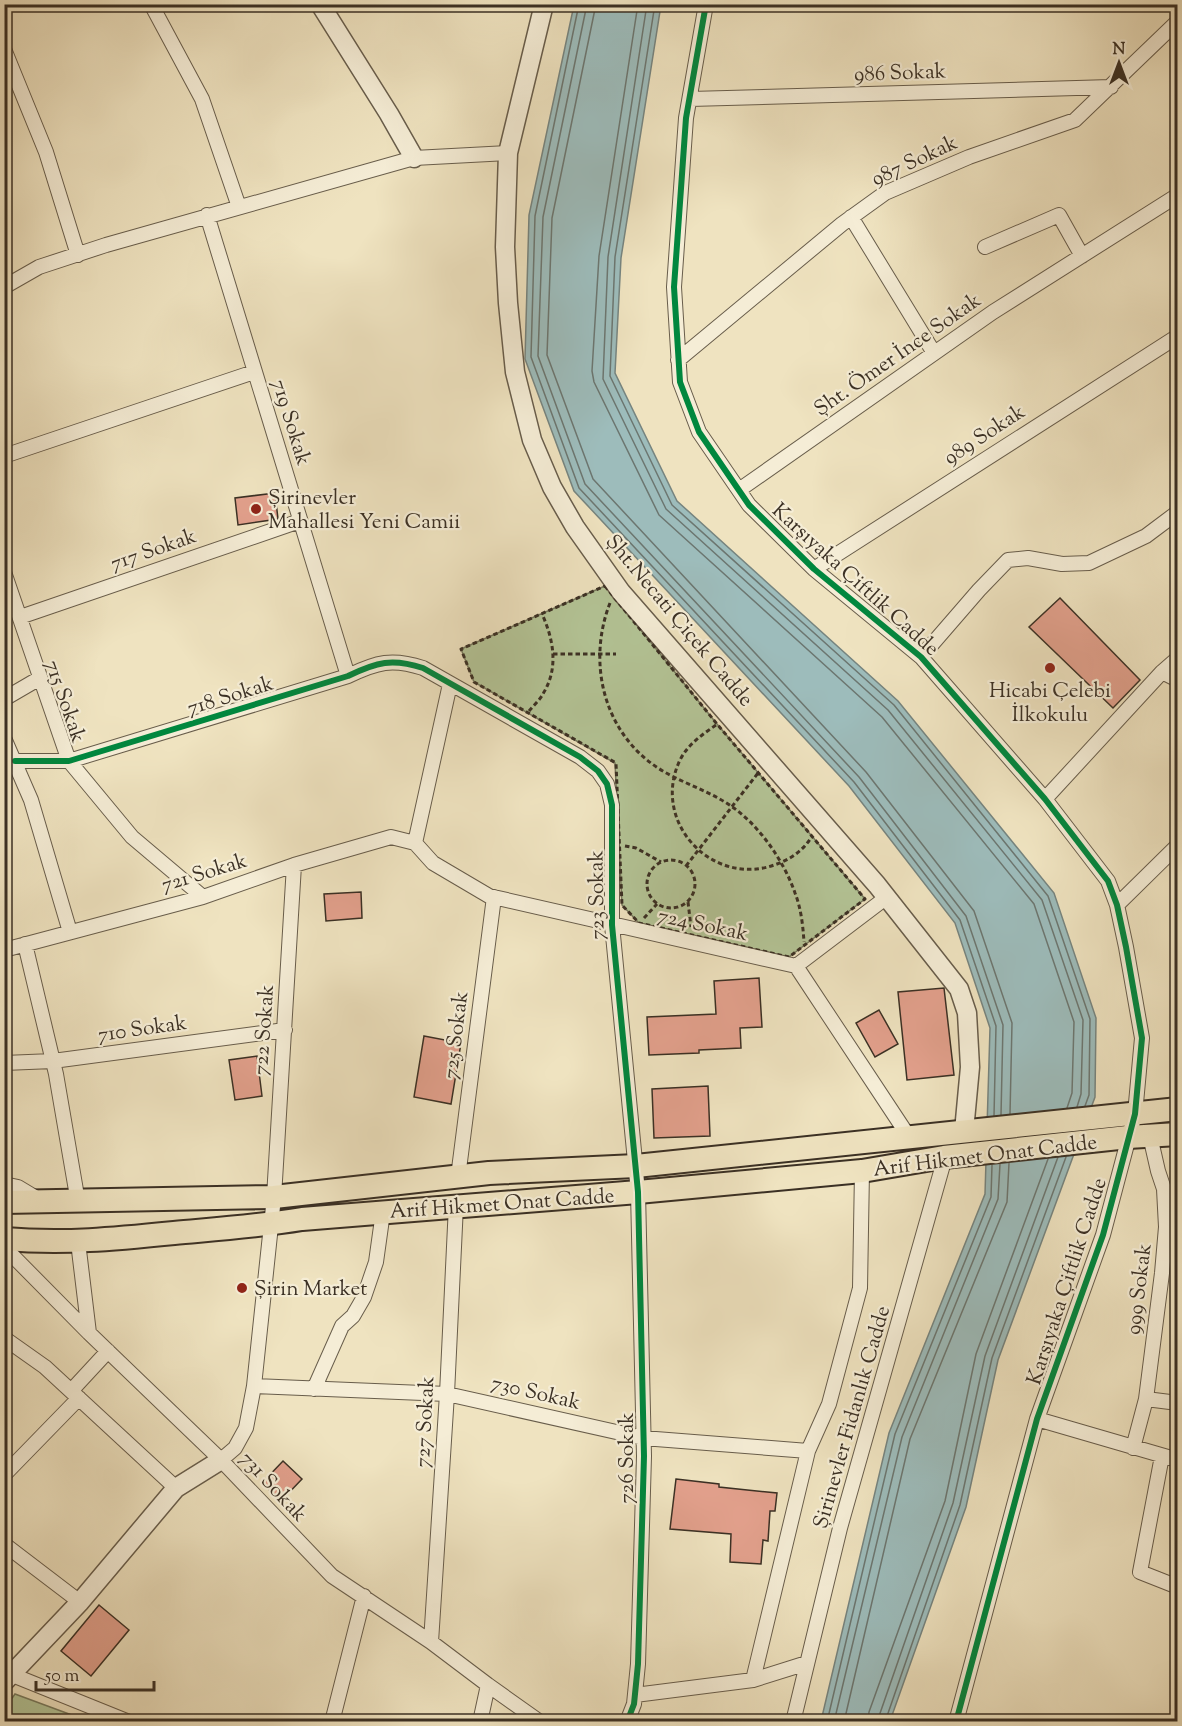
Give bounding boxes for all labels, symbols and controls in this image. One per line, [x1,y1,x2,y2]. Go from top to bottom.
north arrow [1089,33,1149,93]
text: N [1113,39,1126,62]
street label: 986 Sokak [854,57,947,91]
street label: 987 Sokak [867,129,963,195]
street label: Şht. Ömer İnce Sokak [808,286,988,425]
street label: 719 Sokak [263,376,318,470]
street label: 989 Sokak [938,398,1032,473]
place label: Şirinevler Mahallesi Yeni Camii [268,484,460,538]
street label: Karşıyaka Çiftlik Cadde [764,497,945,664]
marker: Şirinevler Mahallesi Yeni Camii [249,502,263,516]
street label: 717 Sokak [107,522,201,580]
street label: Şht.Necati Çiçek Cadde [597,529,760,714]
street label: 715 Sokak [36,656,92,748]
marker: Hicabi Çelebi İlkokulu [1043,661,1057,675]
street label: 718 Sokak [184,669,278,724]
place label: Hicabi Çelebi İlkokulu [989,677,1111,731]
street label: 721 Sokak [158,847,252,901]
street label: 723 Sokak [582,849,614,940]
street label: 724 Sokak [655,902,751,950]
street label: 722 Sokak [247,983,283,1077]
street label: 725 Sokak [437,989,477,1081]
street label: 710 Sokak [96,1009,189,1051]
street label: Arif Hikmet Onat Cadde [872,1128,1099,1186]
street label: Karşıyaka Çiftlik Cadde [1020,1174,1116,1389]
street label: Arif Hikmet Onat Cadde [389,1182,616,1228]
street label: 999 Sokak [1120,1241,1161,1337]
place label: Şirin Market [254,1275,367,1305]
marker: Şirin Market [235,1281,249,1295]
street label: Şirinevler Fidanlık Cadde [807,1303,899,1532]
street label: 730 Sokak [488,1369,584,1419]
street label: 727 Sokak [409,1375,443,1469]
street label: 726 Sokak [613,1412,643,1504]
street label: 731 Sokak [232,1445,314,1530]
scale bar [36,1654,154,1692]
text: 50 m [44,1664,80,1690]

